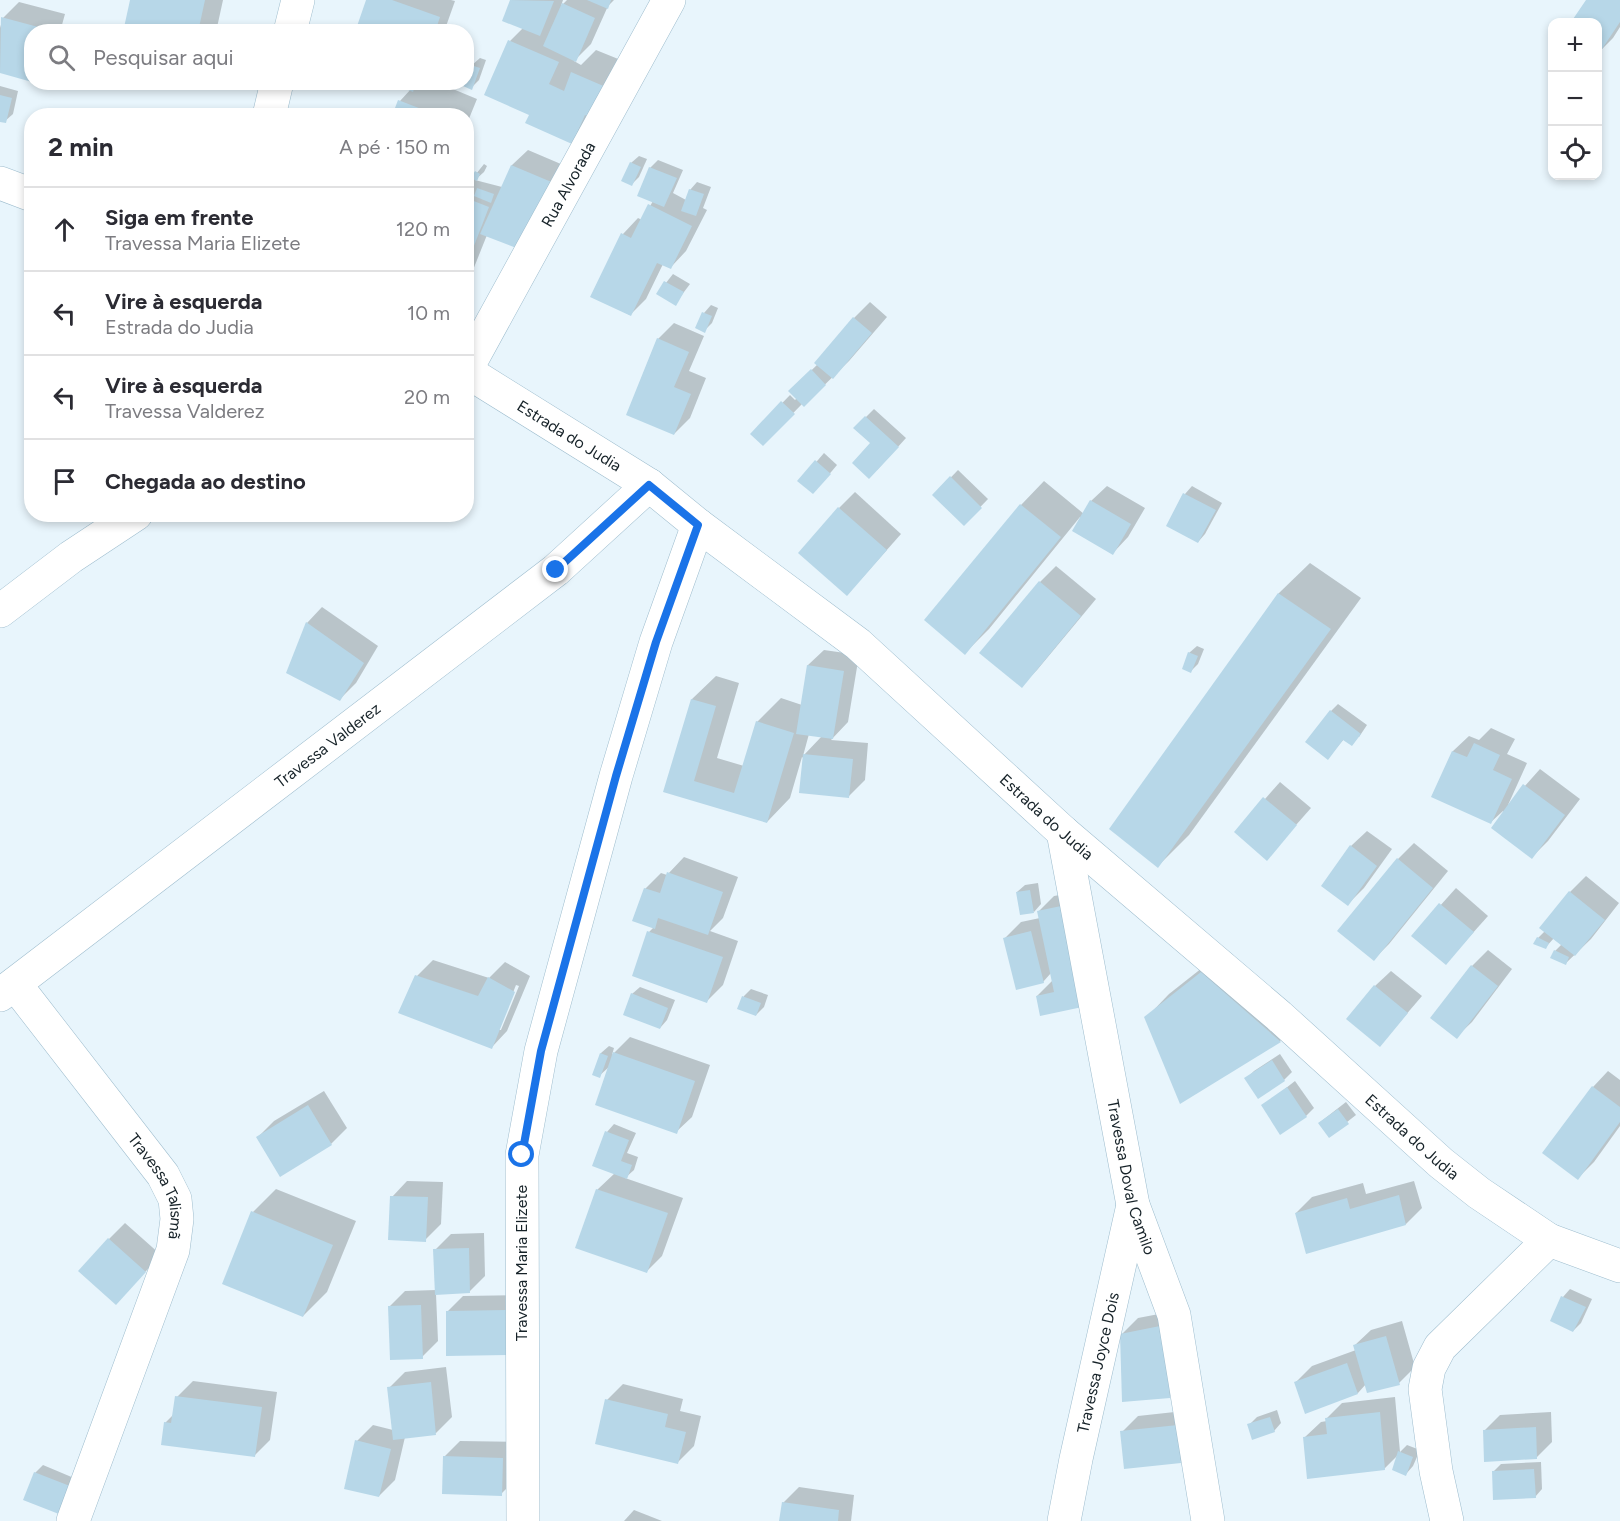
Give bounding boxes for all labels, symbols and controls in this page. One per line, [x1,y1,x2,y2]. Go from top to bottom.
map controls [1548,18,1602,180]
button: + [1548,18,1602,72]
search box [24,24,474,90]
icon: search [45,41,78,74]
text: Pesquisar aqui [93,44,234,71]
button: − [1548,72,1602,126]
button: locate [1548,126,1602,180]
text: 2 min [48,131,114,163]
text: A pé · 150 m [339,135,450,159]
street label: Rua Alvorada [537,138,599,230]
text: Siga em frente [105,204,253,231]
icon: ahead [48,213,81,246]
text: 120 m [396,217,450,241]
text: Travessa Maria Elizete [105,231,301,255]
text: Vire à esquerda [105,288,263,315]
icon: left [48,297,81,330]
text: 10 m [407,301,450,325]
text: Estrada do Judia [105,315,254,339]
text: Vire à esquerda [105,372,263,399]
icon: left [48,381,81,414]
text: 20 m [404,385,450,409]
street label: Estrada do Judia [514,396,625,475]
text: Travessa Valderez [105,399,265,423]
icon: arrive [48,465,81,498]
text: Chegada ao destino [105,468,306,495]
route end [542,556,568,582]
street label: Travessa Valderez [271,698,384,791]
street label: Estrada do Judia [996,770,1097,863]
street label: Estrada do Judia [1362,1090,1463,1183]
street label: Travessa Doval Camilo [1104,1098,1160,1257]
street label: Travessa Talismã [124,1129,187,1241]
route start [508,1141,534,1167]
street label: Travessa Maria Elizete [512,1185,531,1341]
street label: Travessa Joyce Dois [1073,1290,1123,1435]

